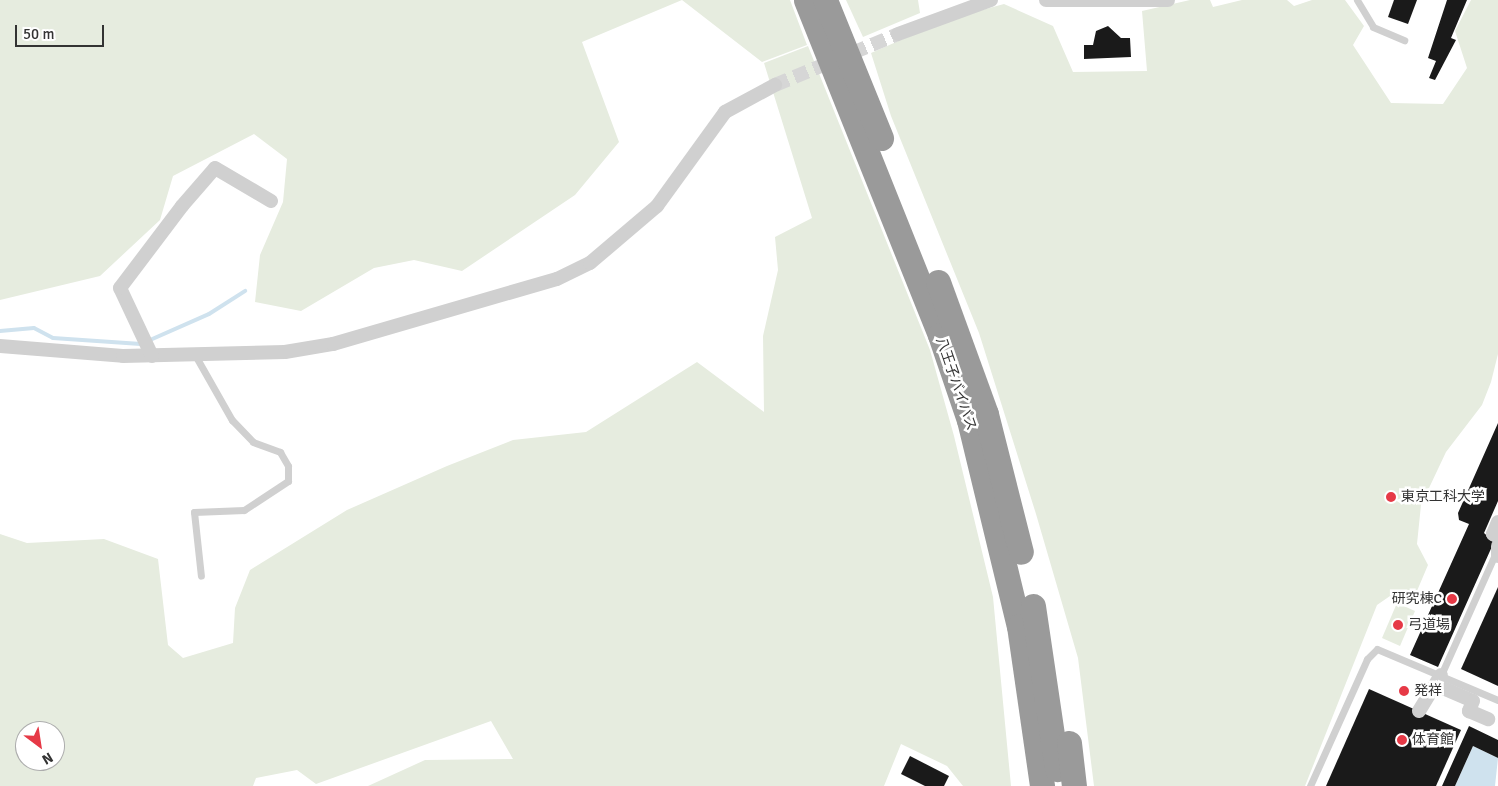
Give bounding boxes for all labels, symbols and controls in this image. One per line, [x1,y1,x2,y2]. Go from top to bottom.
scale bar [18,15,106,47]
text: 50 m [23,25,54,43]
street label: 八王子バイパス [932,335,980,433]
place label: 東京工科大学 [1401,489,1485,505]
marker: 東京工科大学 [1385,491,1397,503]
place label: 研究棟C [1392,591,1442,607]
marker: 研究棟C [1446,593,1458,605]
place label: 弓道場 [1408,617,1450,633]
marker: 弓道場 [1392,619,1404,631]
place label: 発祥 [1414,683,1442,699]
marker: 発祥 [1398,685,1410,697]
north arrow [15,721,65,771]
place label: 体育館 [1412,732,1454,748]
marker: 体育館 [1396,734,1408,746]
text: N [39,749,56,768]

